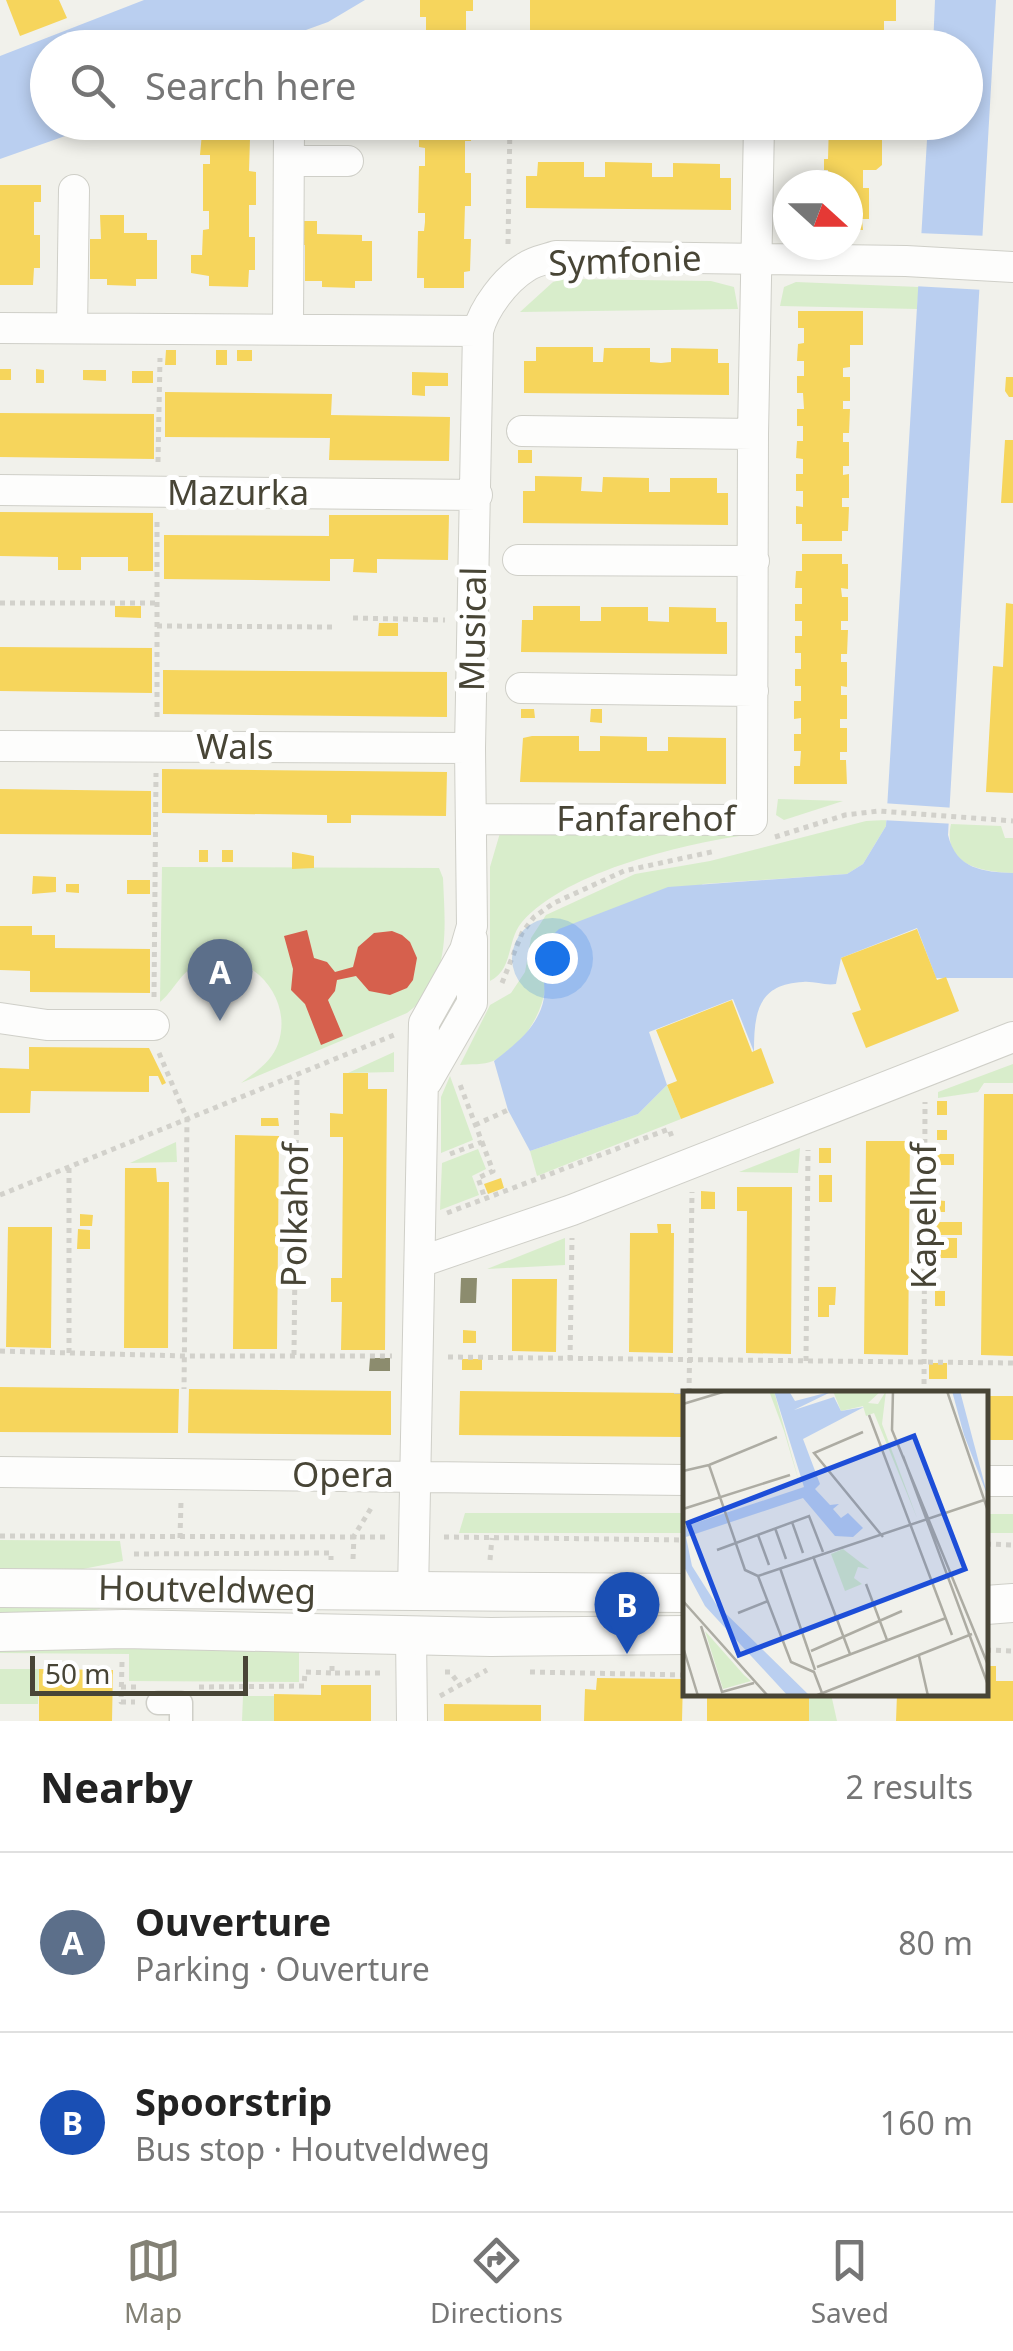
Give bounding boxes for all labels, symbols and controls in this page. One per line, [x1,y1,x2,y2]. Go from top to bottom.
search box [30,30,983,140]
icon: search [65,58,120,113]
text: Search here [145,59,356,111]
north arrow [773,170,863,260]
street label: Symfonie [547,233,702,286]
street label: Mazurka [167,468,309,515]
street label: Musical [447,566,496,692]
street label: Wals [196,722,274,769]
street label: Fanfarehof [556,794,738,841]
your location [527,933,578,984]
pin: A [188,938,252,1021]
street label: Polkahof [269,1140,318,1288]
street label: Kapelhof [899,1141,946,1289]
inset map [683,1391,988,1696]
street label: Opera [292,1450,394,1497]
street label: Houtveldweg [98,1563,317,1614]
pin: B [594,1572,660,1654]
scale bar [30,1651,248,1696]
text: 50 m [45,1654,111,1692]
text: Nearby [40,1758,193,1815]
text: 2 results [846,1765,973,1808]
text: Ouverture [135,1895,331,1947]
text: A [61,1921,84,1964]
text: 80 m [898,1921,973,1964]
text: Parking · Ouverture [135,1947,430,1990]
text: Spoorstrip [135,2075,332,2127]
text: B [62,2101,83,2144]
text: 160 m [880,2101,973,2144]
text: Bus stop · Houtveldweg [135,2127,490,2170]
tab: Map [124,2233,182,2331]
tab: Directions [430,2233,563,2331]
tab: Saved [811,2233,889,2331]

